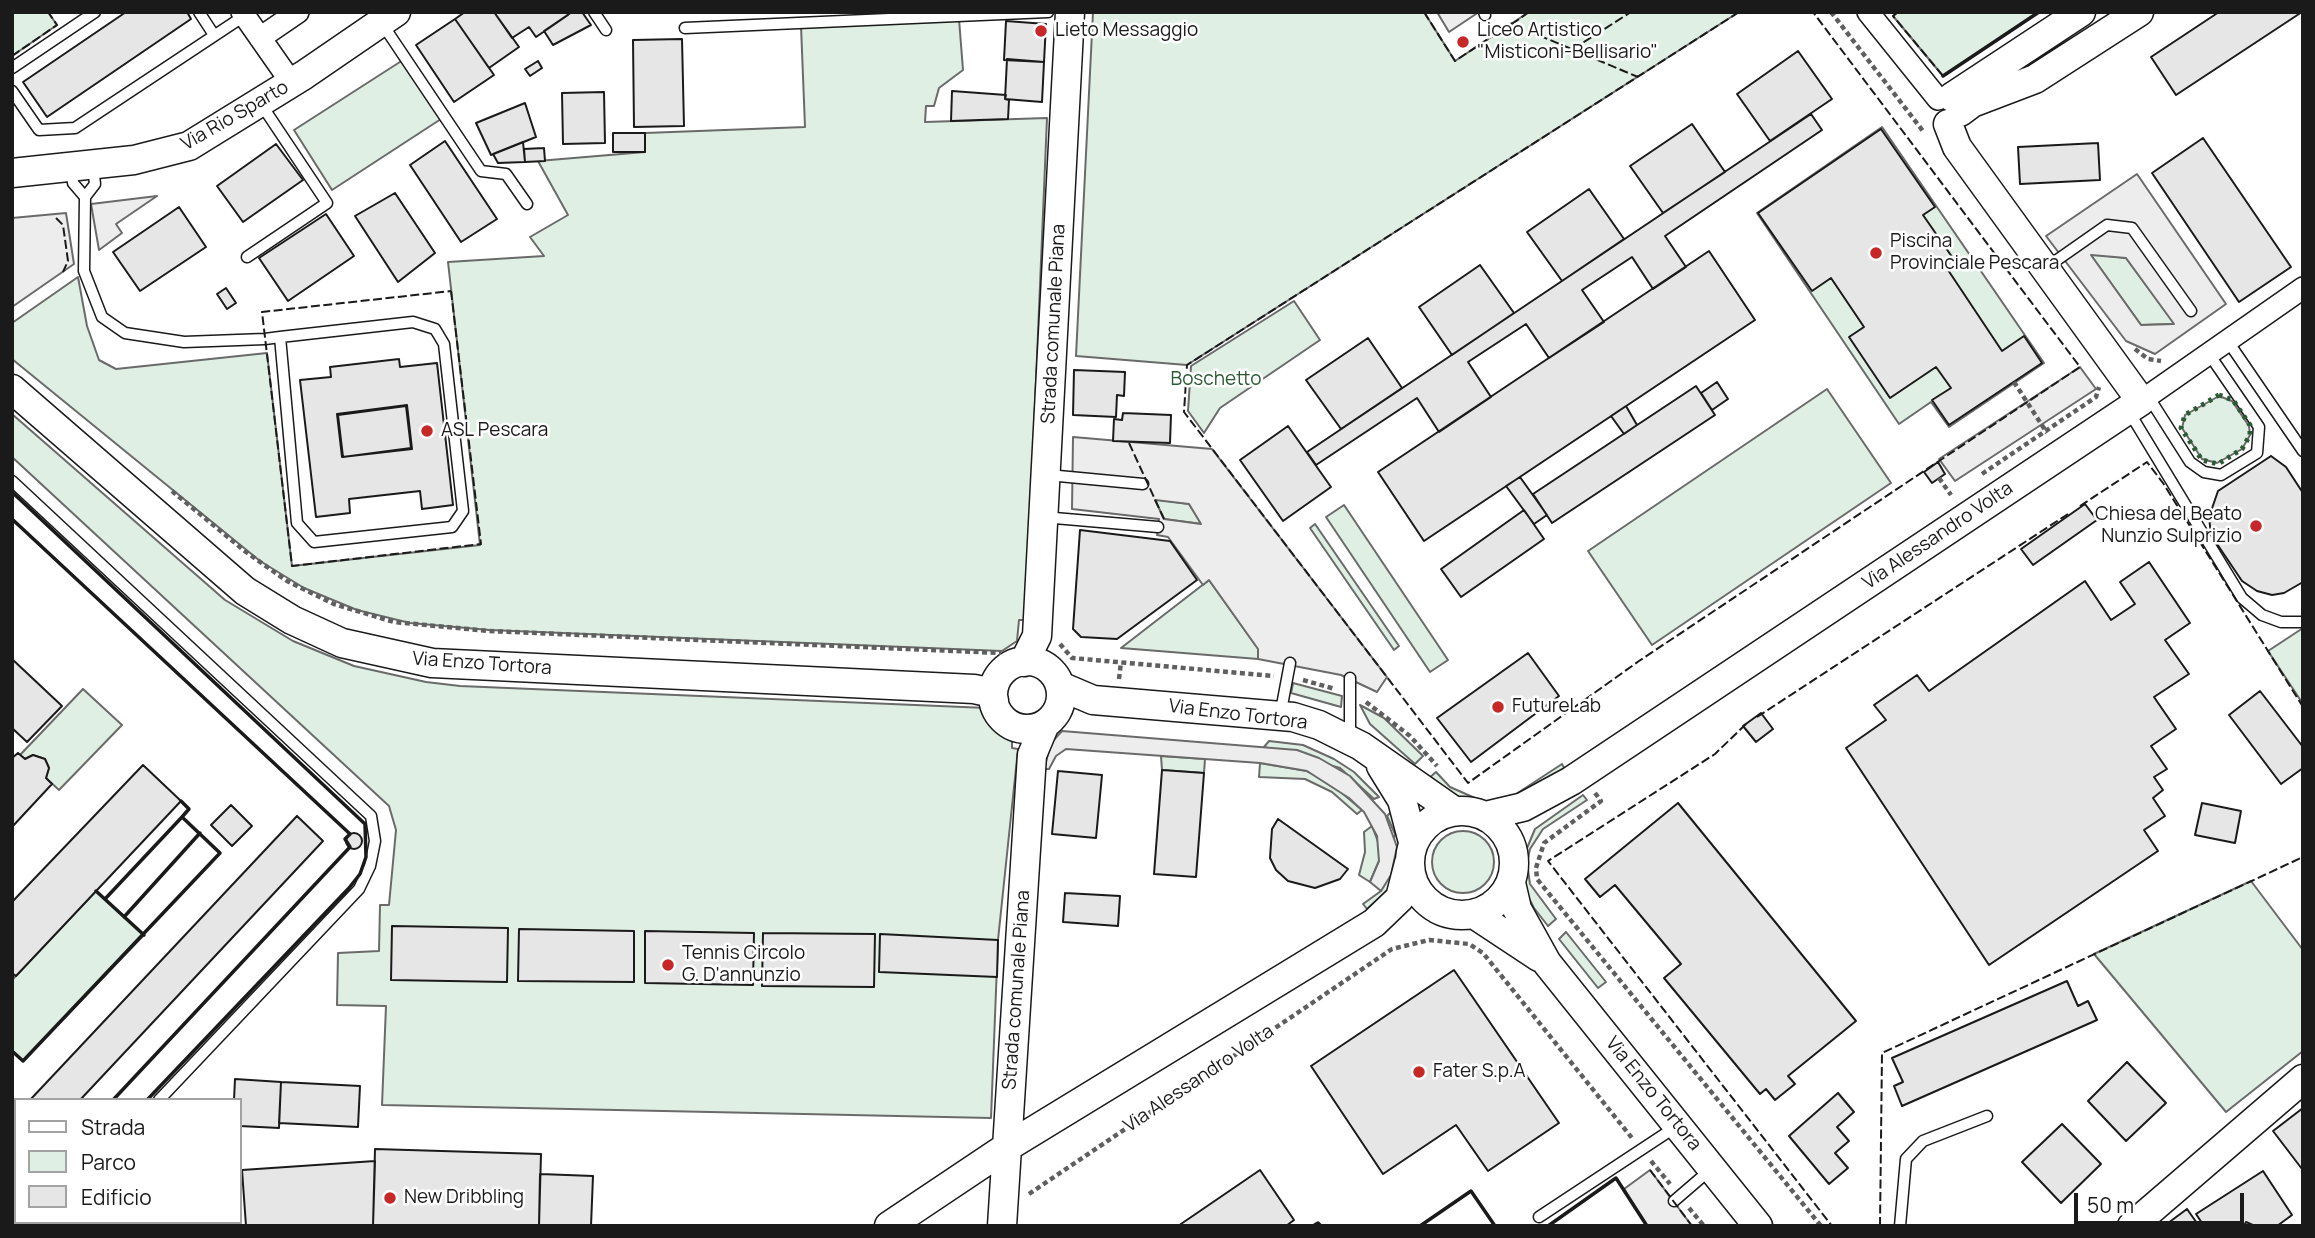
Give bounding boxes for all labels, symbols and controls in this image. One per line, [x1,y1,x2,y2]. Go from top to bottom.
place label: Lieto Messaggio [1055,20,1198,42]
place label: Liceo Artistico "Misticoni-Bellisario" [1477,20,1658,64]
marker: Lieto Messaggio [1033,23,1049,39]
marker: Liceo Artistico "Misticoni-Bellisario" [1455,34,1471,50]
street label: Via Rio Sparto [177,76,293,156]
street label: Strada comunale Piana [1037,223,1071,425]
place label: Piscina Provinciale Pescara [1890,231,2059,275]
marker: Piscina Provinciale Pescara [1868,245,1884,261]
park label: Boschetto [1170,369,1262,391]
place label: ASL Pescara [441,420,548,442]
marker: ASL Pescara [419,423,435,439]
street label: Via Alessandro Volta [1859,477,2017,595]
place label: Chiesa del Beato Nunzio Sulprizio [2095,504,2242,548]
marker: Chiesa del Beato Nunzio Sulprizio [2248,518,2264,534]
street label: Via Enzo Tortora [412,648,552,680]
street label: Via Enzo Tortora [1167,695,1309,735]
place label: FutureLab [1512,696,1601,718]
marker: FutureLab [1490,699,1506,715]
street label: Strada comunale Piana [999,889,1035,1091]
place label: Tennis Circolo G. D'annunzio [682,943,805,987]
marker: Tennis Circolo G. D'annunzio [660,957,676,973]
street label: Via Alessandro Volta [1120,1020,1278,1138]
street label: Via Enzo Tortora [1600,1033,1706,1155]
place label: Fater S.p.A [1433,1061,1526,1083]
marker: Fater S.p.A [1411,1064,1427,1080]
legend [14,1098,242,1224]
text: Strada [81,1113,145,1141]
text: Parco [81,1148,136,1176]
scale bar [2077,1178,2247,1222]
text: Edificio [81,1183,152,1211]
place label: New Dribbling [404,1187,524,1209]
marker: New Dribbling [382,1190,398,1206]
text: 50 m [2087,1191,2134,1219]

